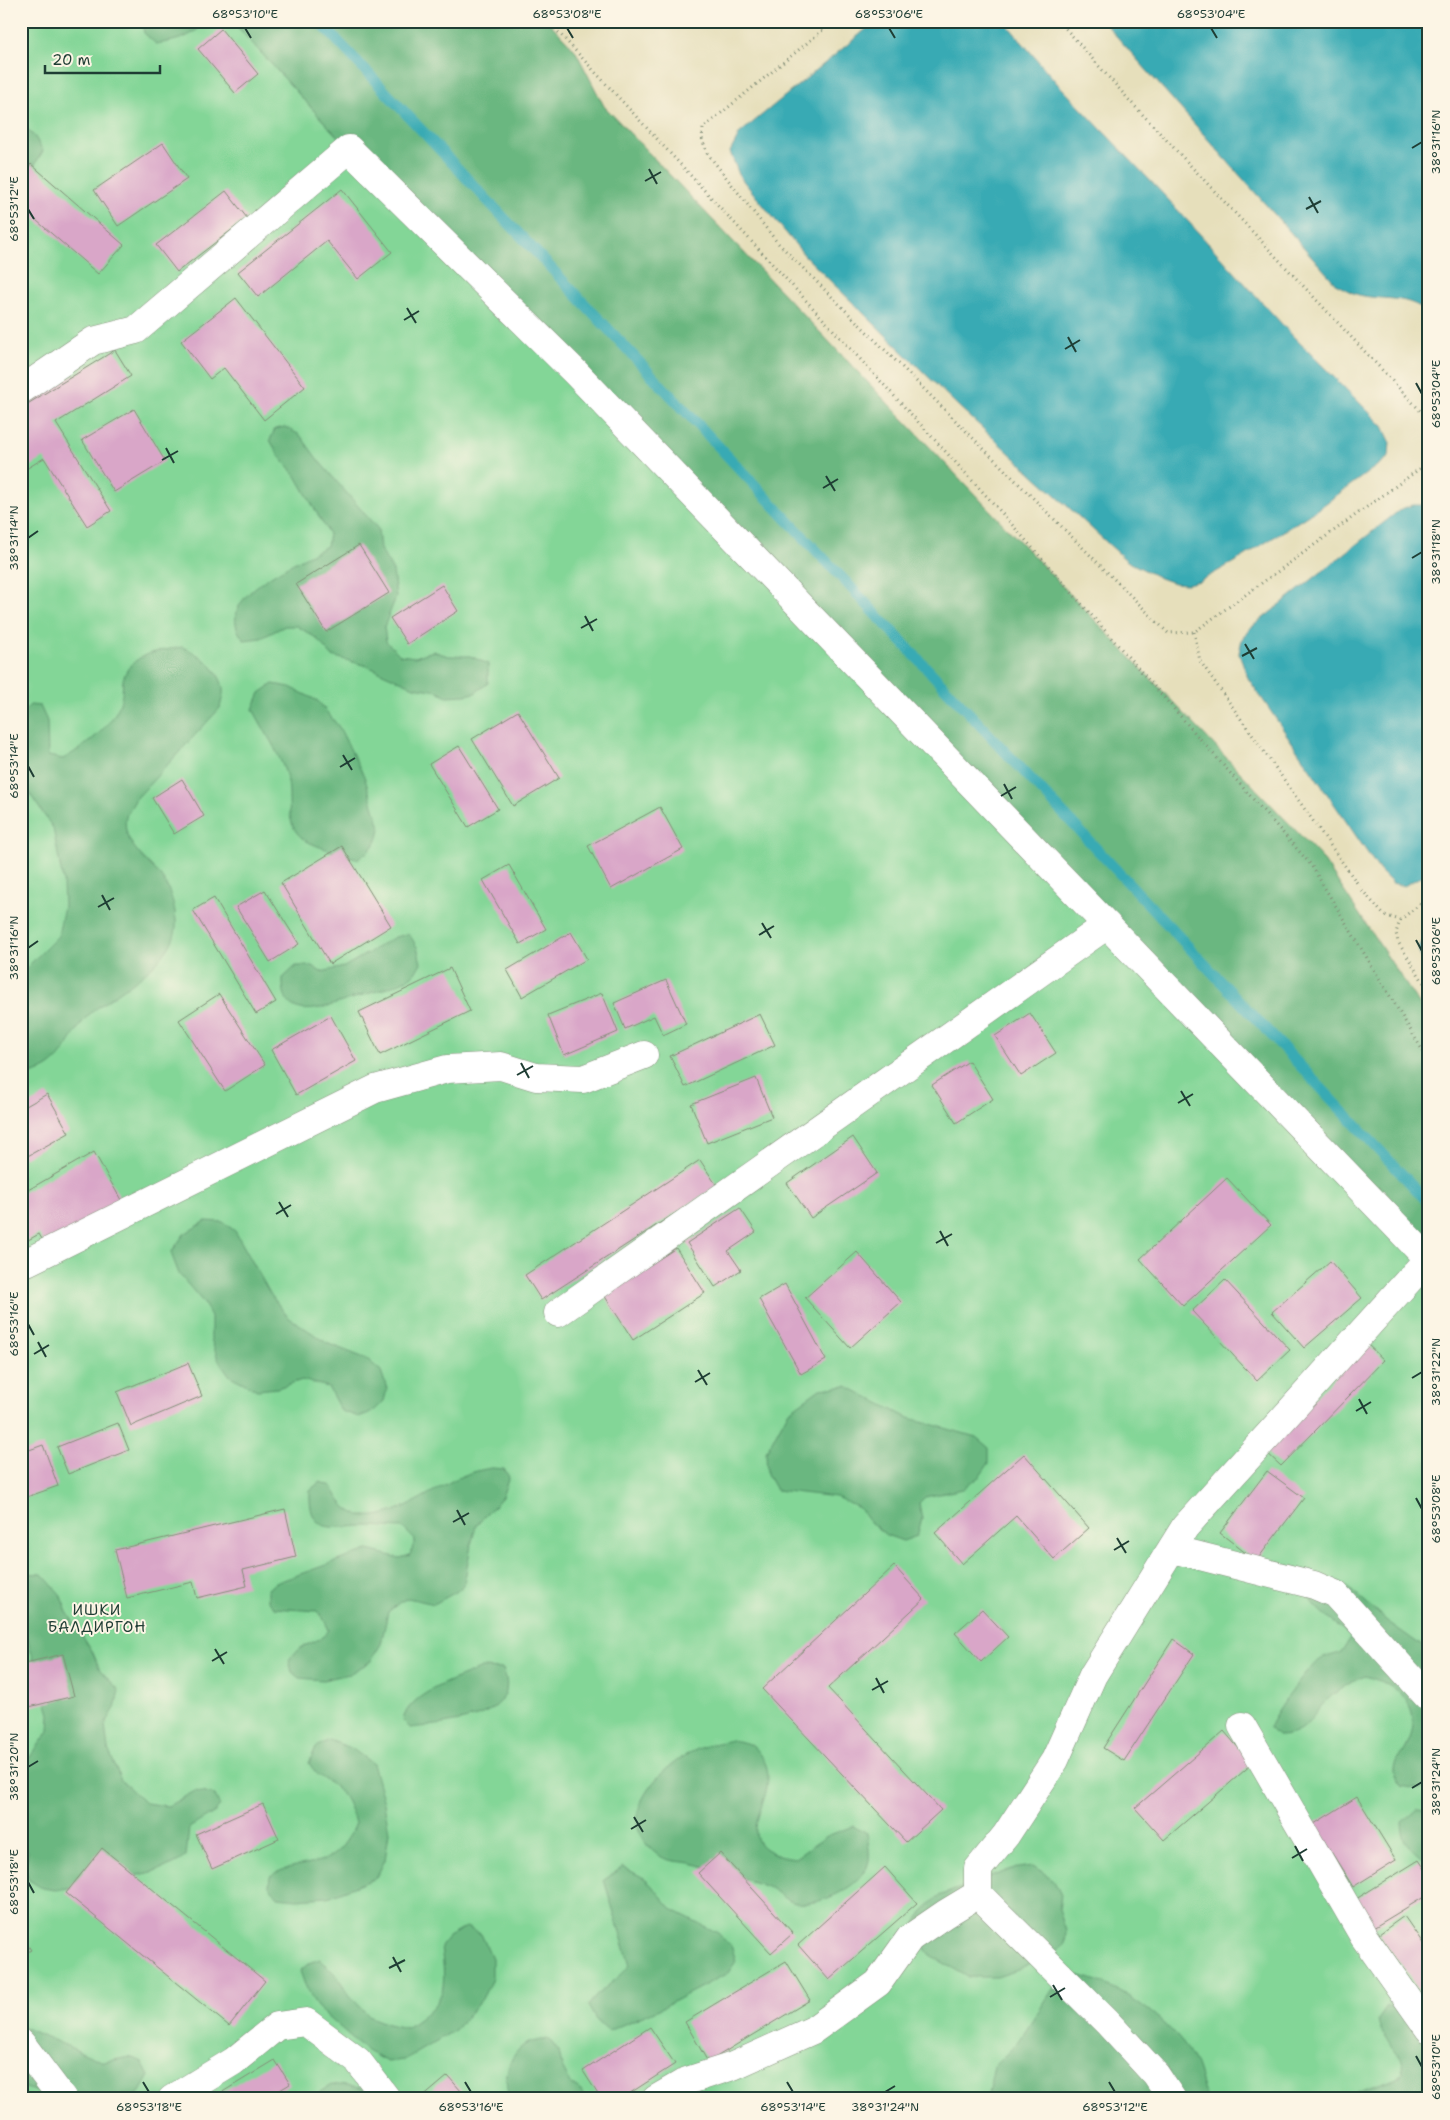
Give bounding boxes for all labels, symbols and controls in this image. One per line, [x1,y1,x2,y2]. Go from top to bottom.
text: 68°53'10"E [212,6,278,22]
text: 68°53'08"E [533,6,601,22]
text: 68°53'06"E [855,6,923,22]
text: 68°53'04"E [1177,6,1245,22]
scale bar [45,42,160,74]
text: 20 m [52,50,91,70]
text: 38°31'16"N [1428,110,1444,174]
text: 68°53'12"E [6,176,22,242]
text: 68°53'04"E [1428,360,1444,428]
text: 38°31'14"N [6,505,22,571]
text: 38°31'18"N [1428,519,1444,585]
text: 68°53'14"E [6,733,22,799]
text: 38°31'16"N [6,916,22,980]
text: 68°53'06"E [1428,917,1444,985]
text: 68°53'16"E [6,1291,22,1357]
text: 38°31'22"N [1428,1338,1444,1406]
text: 68°53'08"E [1428,1475,1444,1543]
district label: ИШКИ БАЛДИРГОН [48,1600,146,1637]
text: 38°31'20"N [6,1733,22,1801]
text: 38°31'24"N [1428,1748,1444,1816]
text: 68°53'18"E [6,1849,22,1915]
text: 68°53'10"E [1428,2034,1444,2100]
text: 68°53'18"E [116,2099,182,2115]
text: 68°53'16"E [438,2099,504,2115]
text: 68°53'14"E [760,2099,826,2115]
text: 38°31'24"N [851,2099,919,2115]
text: 68°53'12"E [1082,2099,1148,2115]

